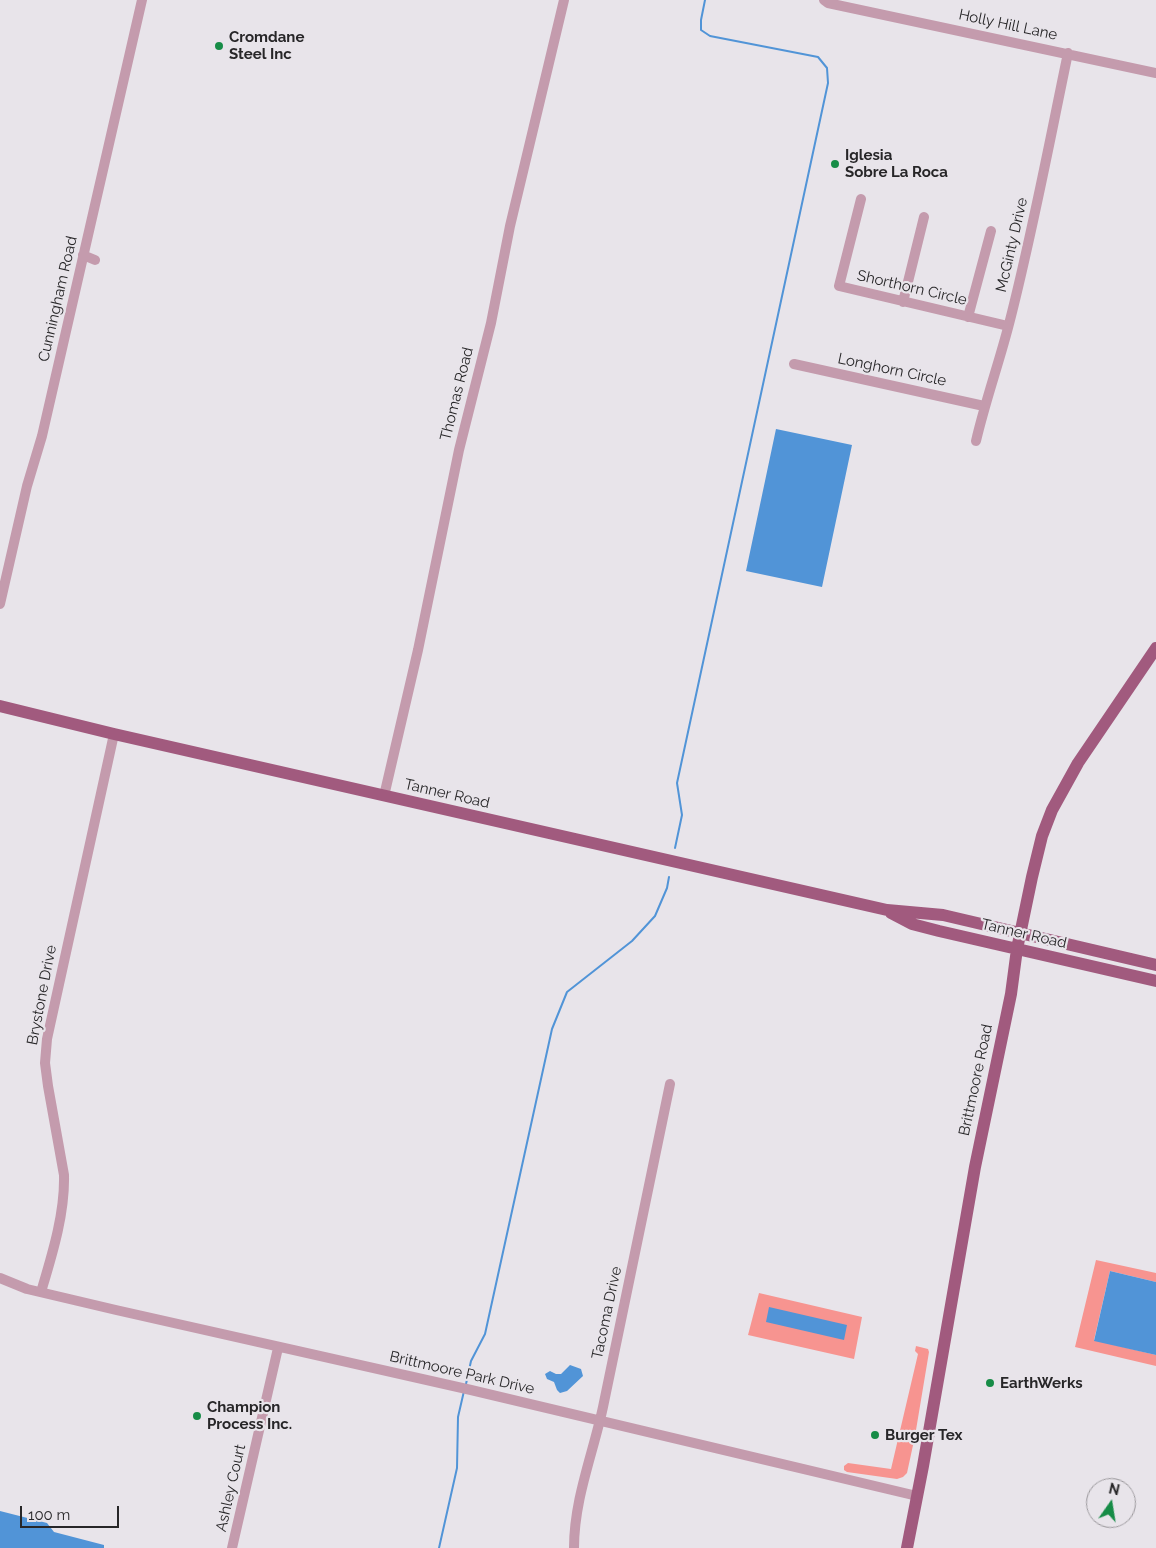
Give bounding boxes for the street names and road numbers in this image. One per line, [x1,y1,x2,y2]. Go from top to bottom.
street label: Holly Hill Lane [957,6,1059,44]
street label: McGinty Drive [992,196,1032,294]
street label: Cunningham Road [35,234,81,364]
street label: Shorthorn Circle [855,267,969,309]
street label: Thomas Road [437,345,477,443]
street label: Longhorn Circle [836,350,948,390]
street label: Tanner Road [403,775,491,813]
street label: Tanner Road [980,915,1068,953]
street label: Brystone Drive [23,944,61,1046]
street label: Brittmoore Road [955,1022,997,1138]
street label: Tacoma Drive [588,1265,626,1361]
street label: Brittmoore Park Drive [388,1348,536,1398]
street label: Ashley Court [212,1443,250,1533]

